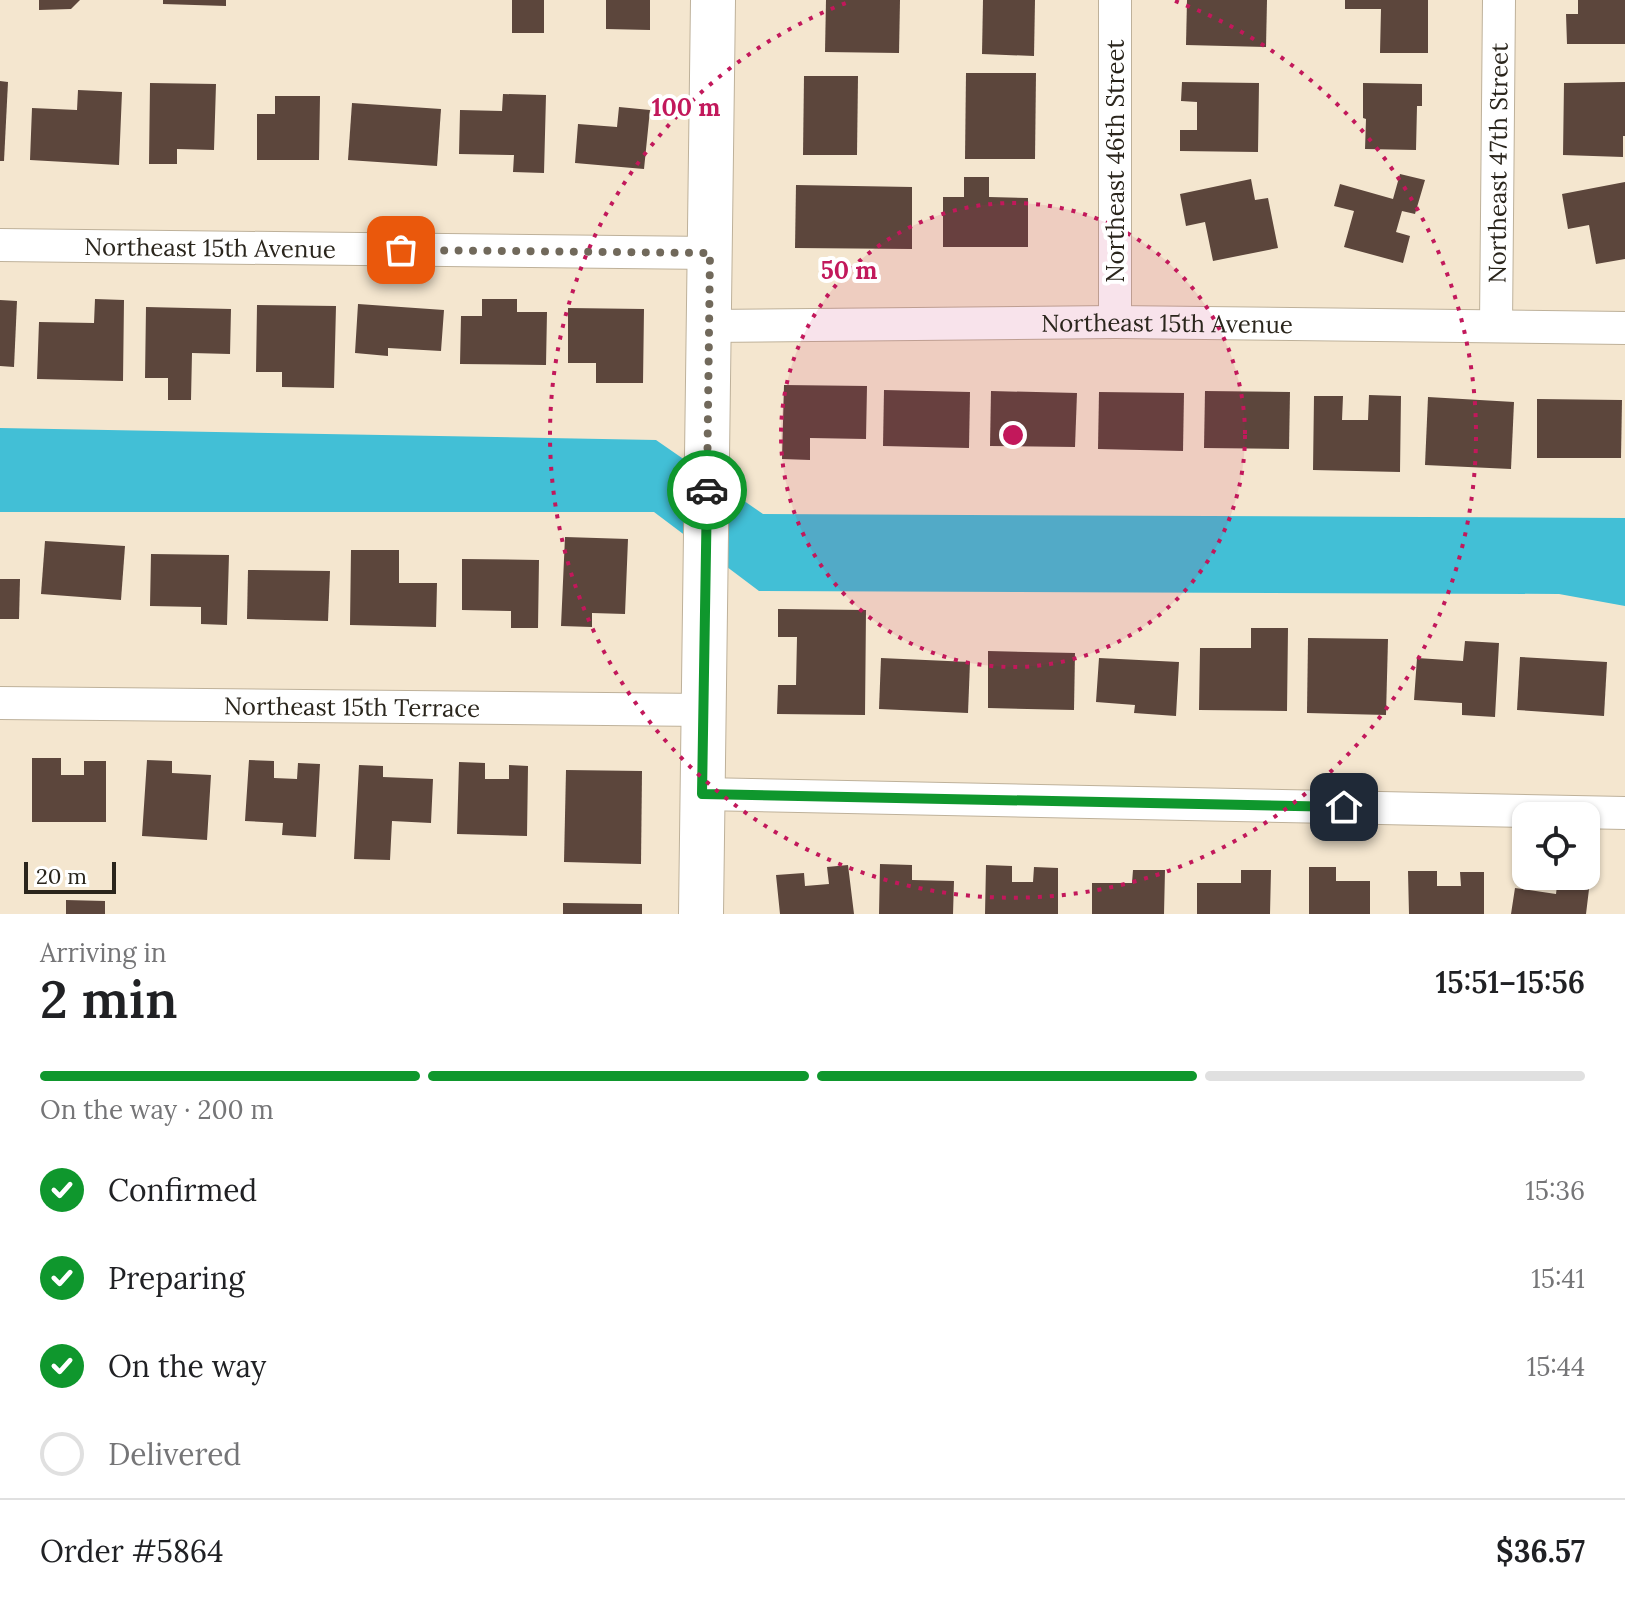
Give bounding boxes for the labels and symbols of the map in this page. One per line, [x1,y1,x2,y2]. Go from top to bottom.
street label: Northeast 46th Street [1100,39,1131,283]
street label: Northeast 47th Street [1481,42,1514,283]
text: 100 m [652,92,720,123]
pin [367,216,435,284]
street label: Northeast 15th Avenue [84,230,336,264]
text: 50 m [821,255,877,286]
street label: Northeast 15th Avenue [1041,306,1293,340]
centre of rings [999,421,1027,449]
courier [667,450,747,530]
street label: Northeast 15th Terrace [224,690,480,723]
pin [1310,773,1378,841]
scale bar [24,858,116,894]

